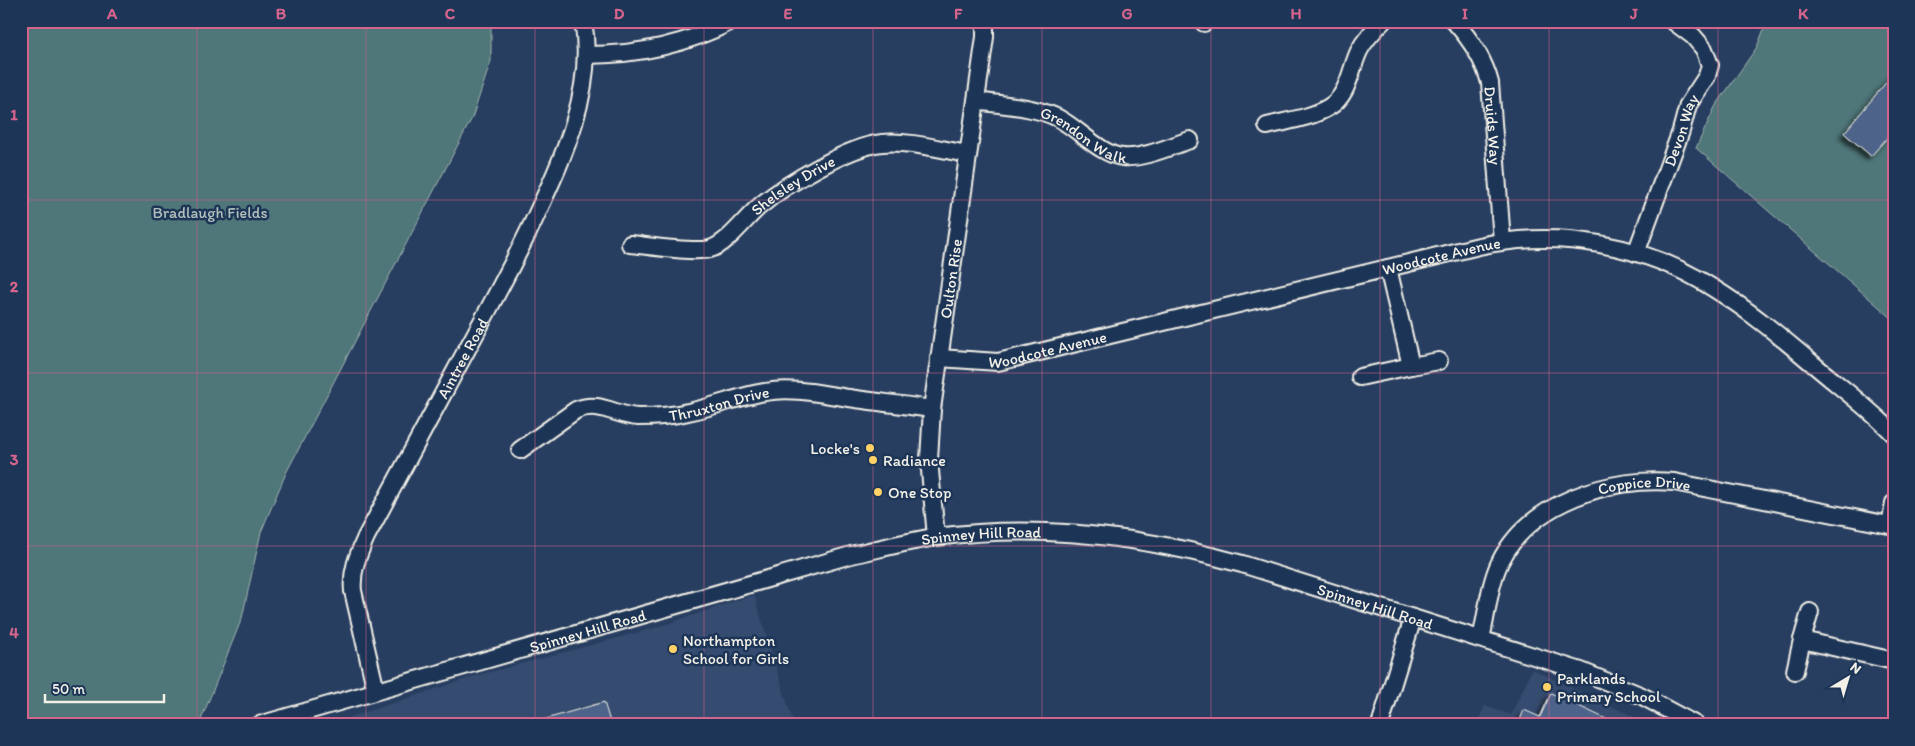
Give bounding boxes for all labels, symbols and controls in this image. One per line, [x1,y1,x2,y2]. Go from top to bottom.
text: A [106,4,118,23]
text: B [276,4,287,23]
text: C [445,4,456,23]
text: D [614,4,625,23]
text: E [784,4,793,23]
text: F [954,4,963,23]
text: G [1121,4,1133,23]
text: H [1290,4,1302,23]
text: I [1462,4,1468,23]
text: J [1629,4,1638,23]
text: K [1798,4,1809,23]
street label: Druids Way [1480,86,1505,166]
street label: Devon Way [1660,90,1703,169]
street label: Grendon Walk [1038,103,1128,167]
text: 1 [10,105,18,124]
street label: Shelsley Drive [747,152,838,219]
park label: Bradlaugh Fields [152,203,268,222]
street label: Woodcote Avenue [1380,233,1502,279]
street label: Oulton Rise [936,238,966,320]
text: 2 [10,277,19,296]
street label: Aintree Road [433,314,492,402]
street label: Woodcote Avenue [988,327,1109,372]
street label: Thruxton Drive [668,382,771,425]
place label: Locke's [810,439,860,458]
marker: Locke's [864,442,876,454]
text: 3 [10,450,19,469]
place label: Radiance [883,451,946,470]
marker: Radiance [867,454,879,466]
street label: Coppice Drive [1596,472,1693,499]
place label: One Stop [888,483,951,502]
marker: One Stop [872,486,884,498]
street label: Spinney Hill Road [920,522,1042,549]
street label: Spinney Hill Road [1315,579,1436,634]
street label: Spinney Hill Road [527,605,649,657]
text: 4 [9,623,19,642]
place label: Northampton School for Girls [683,631,789,668]
marker: Northampton School for Girls [667,643,679,655]
north arrow [1822,654,1872,704]
text: N [1847,659,1865,678]
place label: Parklands Primary School [1557,669,1661,706]
scale bar [45,671,164,703]
text: 50 m [52,680,85,698]
marker: Parklands Primary School [1541,681,1553,693]

